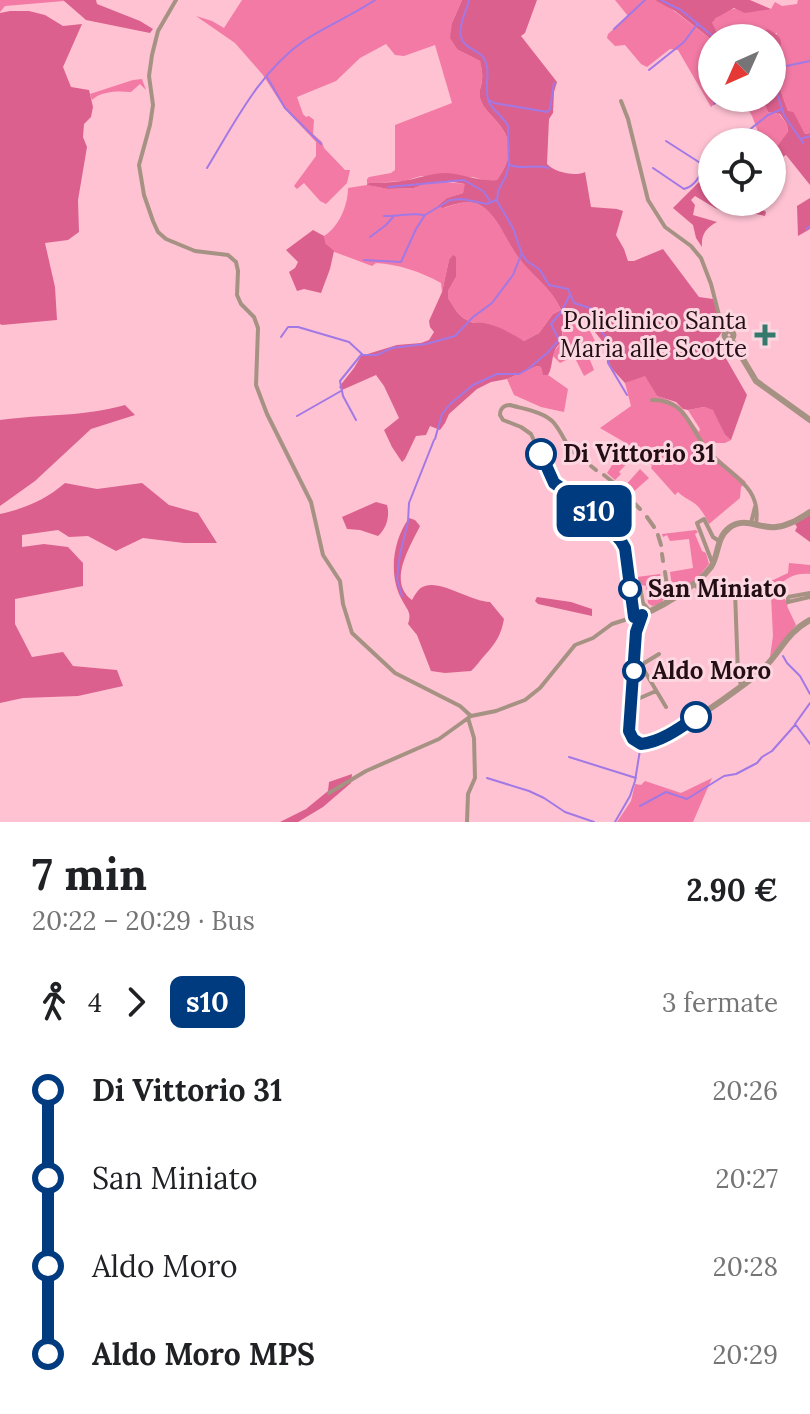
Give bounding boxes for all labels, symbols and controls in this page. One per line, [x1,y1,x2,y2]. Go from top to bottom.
north arrow [698,24,786,112]
map controls [698,24,786,216]
button: locate [698,128,786,216]
place label: Policlinico Santa Maria alle Scotte [560,305,747,364]
marker: Policlinico Santa Maria alle Scotte [754,324,776,346]
place label: Di Vittorio 31 [563,438,715,469]
marker: Di Vittorio 31 [526,439,556,469]
line badge: s10 [548,485,640,537]
text: s10 [573,493,615,529]
place label: San Miniato [648,573,787,604]
marker: San Miniato [619,578,641,600]
place label: Aldo Moro [652,655,771,686]
marker: Aldo Moro [623,660,645,682]
unlabelled marker [681,702,711,732]
text: 7 min [32,846,147,902]
text: 2.90 € [687,871,778,909]
text: 20:22 – 20:29 · Bus [32,904,255,937]
icon: walk [32,980,76,1024]
icon: forward [114,980,158,1024]
text: s10 [186,984,229,1020]
text: 4 [88,986,102,1019]
text: 3 fermate [662,986,778,1019]
text: Di Vittorio 31 [92,1071,282,1109]
text: 20:26 [712,1074,778,1107]
text: San Miniato [92,1159,258,1197]
text: 20:27 [715,1162,778,1195]
text: Aldo Moro [92,1247,238,1285]
text: 20:28 [713,1250,778,1283]
text: Aldo Moro MPS [92,1335,315,1373]
text: 20:29 [712,1338,778,1371]

